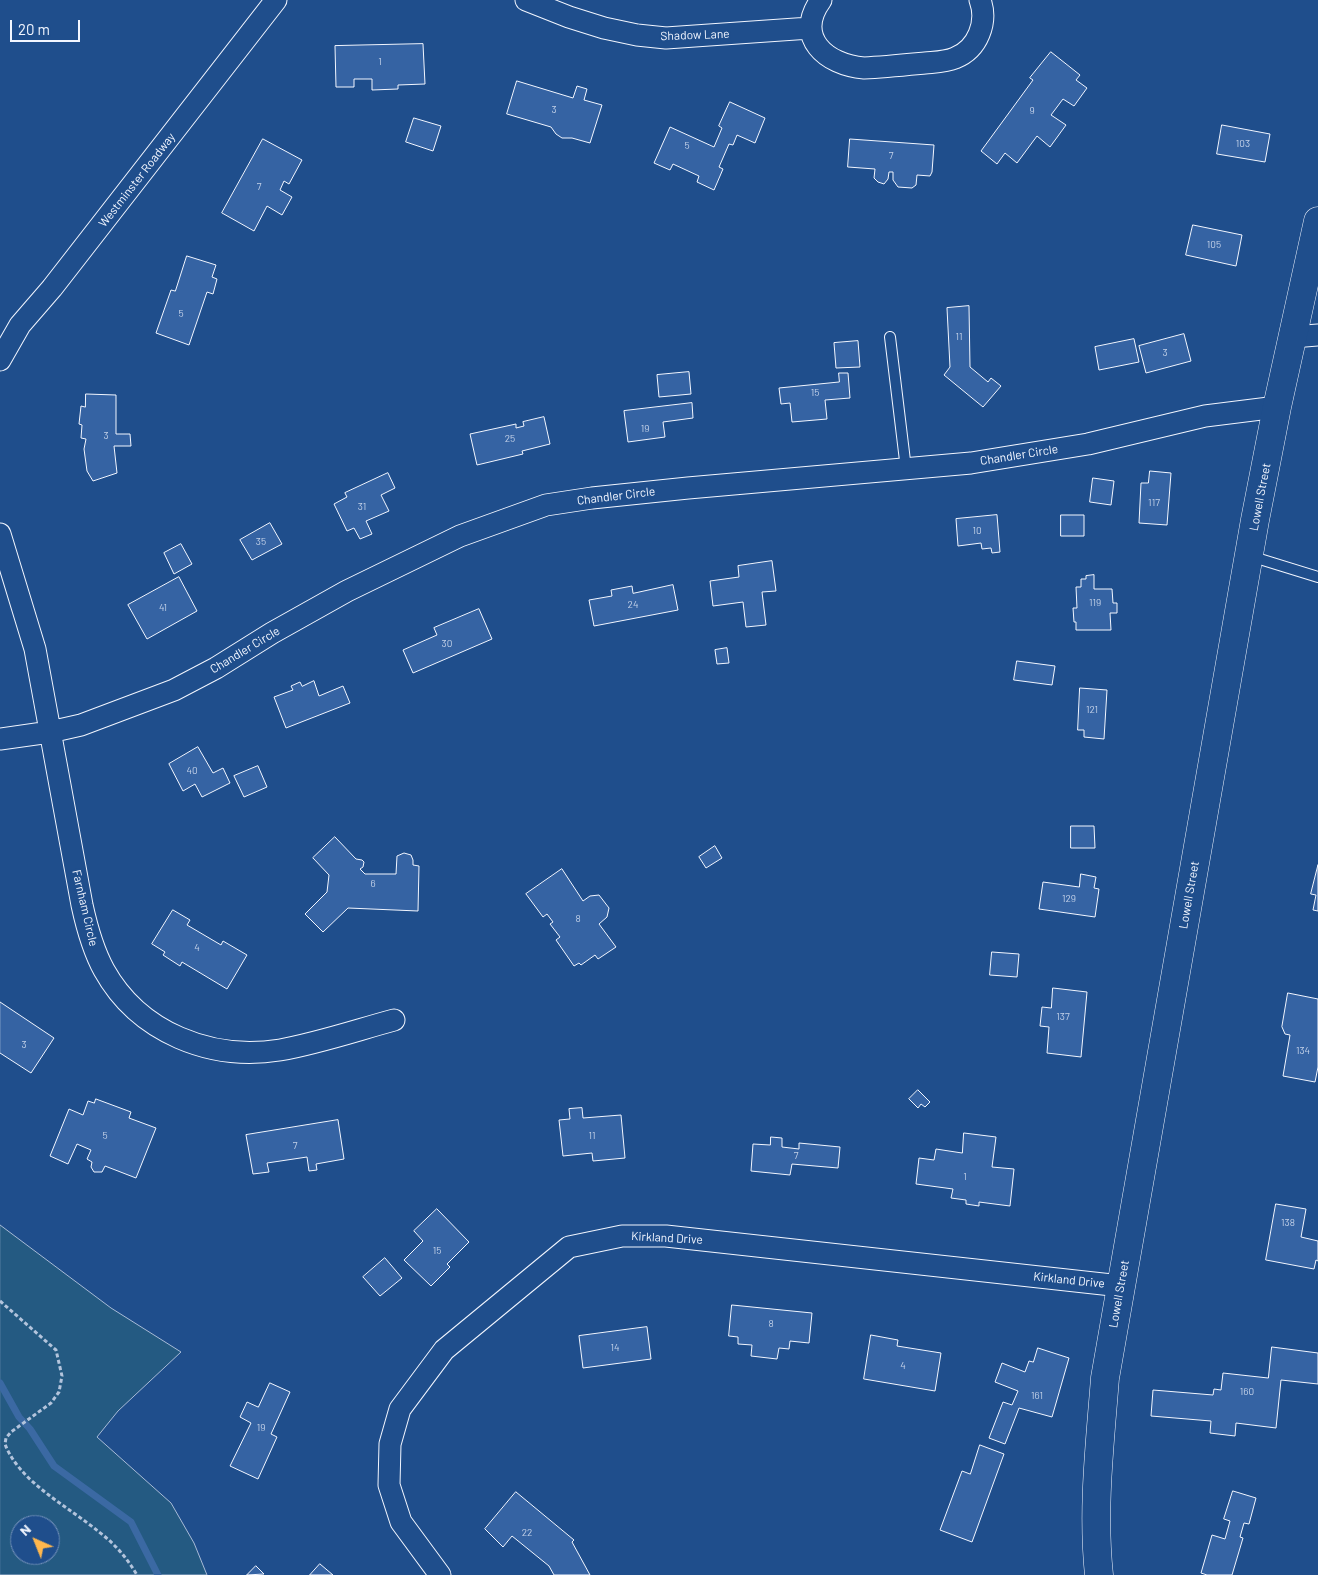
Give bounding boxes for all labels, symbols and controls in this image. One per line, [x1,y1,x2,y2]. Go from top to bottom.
scale bar [12,10,82,42]
text: 20 m [18,20,50,38]
street label: Shadow Lane [660,27,730,43]
house number: 1 [378,56,382,68]
house number: 3 [551,104,557,116]
house number: 9 [1029,105,1035,117]
street label: Westminster Roadway [96,130,178,230]
house number: 103 [1236,138,1250,150]
house number: 5 [684,140,690,152]
house number: 7 [889,150,893,162]
house number: 7 [257,181,261,193]
house number: 105 [1207,239,1221,251]
house number: 5 [178,308,184,320]
house number: 11 [955,331,963,343]
house number: 3 [1162,347,1168,359]
house number: 15 [811,387,819,399]
house number: 19 [641,423,649,435]
house number: 3 [103,430,109,442]
house number: 25 [505,433,515,445]
street label: Chandler Circle [979,442,1059,468]
street label: Lowell Street [1246,462,1274,532]
street label: Chandler Circle [576,484,656,508]
house number: 117 [1148,497,1160,509]
house number: 31 [358,501,366,513]
house number: 10 [972,525,982,537]
house number: 35 [256,536,266,548]
house number: 119 [1089,597,1101,609]
house number: 24 [628,599,638,611]
house number: 41 [159,602,167,614]
street label: Chandler Circle [208,624,282,676]
house number: 30 [442,638,452,650]
house number: 121 [1086,704,1098,716]
house number: 40 [186,765,198,777]
street label: Lowell Street [1176,860,1202,930]
street label: Farnham Circle [69,868,101,948]
house number: 6 [370,878,376,890]
house number: 129 [1062,893,1076,905]
house number: 8 [575,913,581,925]
house number: 4 [194,942,200,954]
house number: 137 [1056,1011,1070,1023]
house number: 3 [21,1039,27,1051]
house number: 134 [1296,1045,1310,1057]
house number: 5 [102,1130,108,1142]
house number: 11 [588,1130,596,1142]
house number: 7 [293,1140,297,1152]
house number: 7 [794,1150,798,1162]
house number: 1 [963,1171,967,1183]
house number: 138 [1281,1217,1295,1229]
street label: Kirkland Drive [631,1229,703,1247]
house number: 15 [433,1245,441,1257]
street label: Lowell Street [1106,1259,1132,1329]
street label: Kirkland Drive [1033,1269,1105,1291]
house number: 8 [768,1318,774,1330]
house number: 14 [610,1342,620,1354]
house number: 4 [900,1360,906,1372]
house number: 160 [1240,1386,1254,1398]
house number: 161 [1031,1390,1043,1402]
house number: 19 [257,1422,265,1434]
north arrow [10,1515,60,1565]
text: N [16,1520,34,1539]
house number: 22 [522,1527,532,1539]

